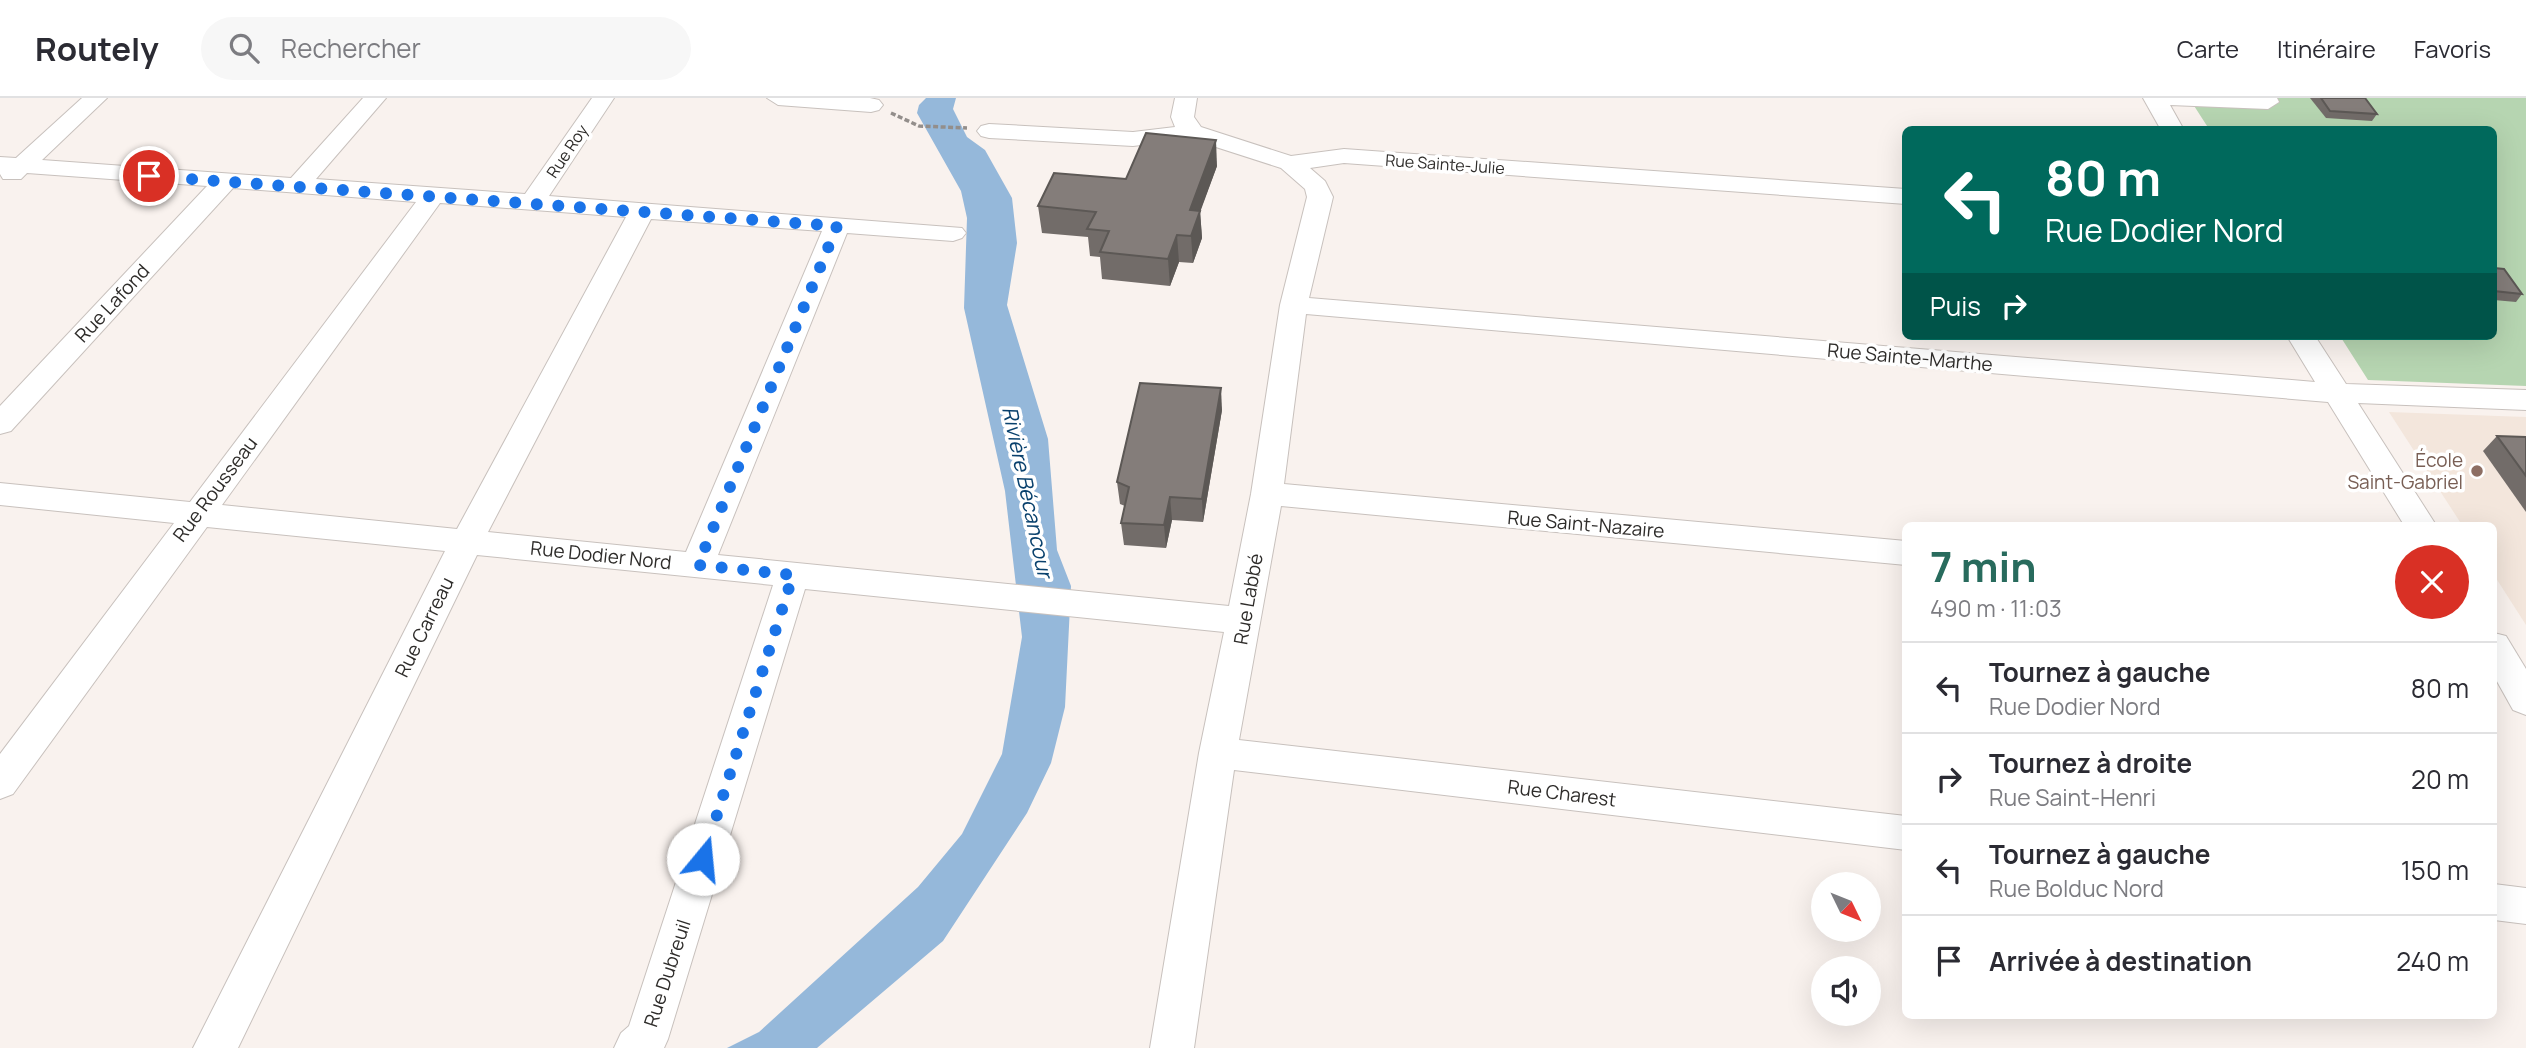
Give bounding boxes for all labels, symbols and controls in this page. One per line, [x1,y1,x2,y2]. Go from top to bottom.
search box [201,17,691,80]
text: Routely [35,26,159,71]
icon: search [225,29,263,67]
text: Rechercher [281,30,421,66]
text: Carte [2177,32,2239,65]
text: Itinéraire [2277,32,2376,65]
text: Favoris [2414,32,2491,65]
street label: Rue Roy [541,120,593,182]
text: 80 m [2045,144,2161,211]
pin [119,146,179,206]
street label: Rue Sainte-Julie [1385,149,1505,179]
icon: left [1930,154,2021,245]
icon: arrive [130,157,168,195]
text: Rue Dodier Nord [2045,208,2284,252]
street label: Rue Lafond [69,258,155,348]
icon: right [1995,287,2033,325]
text: Puis [1930,288,1981,324]
street label: Rue Sainte-Marthe [1826,337,1994,377]
water label: Rivière Bécancour [996,404,1060,582]
street label: Rue Rousseau [167,431,263,547]
place label: École Saint-Gabriel [2347,447,2463,495]
marker: École Saint-Gabriel [2469,463,2485,479]
street label: Rue Saint-Nazaire [1506,504,1666,544]
street label: Rue Dodier Nord [529,535,673,575]
text: 7 min [1930,537,2037,595]
button: close [2395,545,2469,619]
street label: Rue Labbé [1227,551,1269,647]
street label: Rue Carreau [389,572,459,682]
text: 490 m · 11:03 [1930,592,2062,624]
text: Tournez à gauche [1989,654,2210,690]
icon: left [1930,669,1968,707]
text: 80 m [2411,670,2469,706]
text: Rue Dodier Nord [1989,690,2161,722]
text: Tournez à droite [1989,745,2192,781]
icon: right [1930,760,1968,798]
text: 20 m [2411,761,2469,797]
street label: Rue Charest [1506,773,1618,813]
text: Rue Saint-Henri [1989,781,2156,813]
position arrow [666,822,740,896]
text: Tournez à gauche [1989,836,2210,872]
icon: left [1930,851,1968,889]
text: 150 m [2401,852,2469,888]
north arrow [1811,872,1881,942]
map controls [1811,872,1881,1026]
text: Rue Bolduc Nord [1989,872,2164,904]
street label: Rue Dubreuil [637,916,697,1030]
icon: arrive [1930,942,1968,980]
text: Arrivée à destination [1989,943,2252,979]
text: 240 m [2396,943,2469,979]
button: sound [1811,956,1881,1026]

